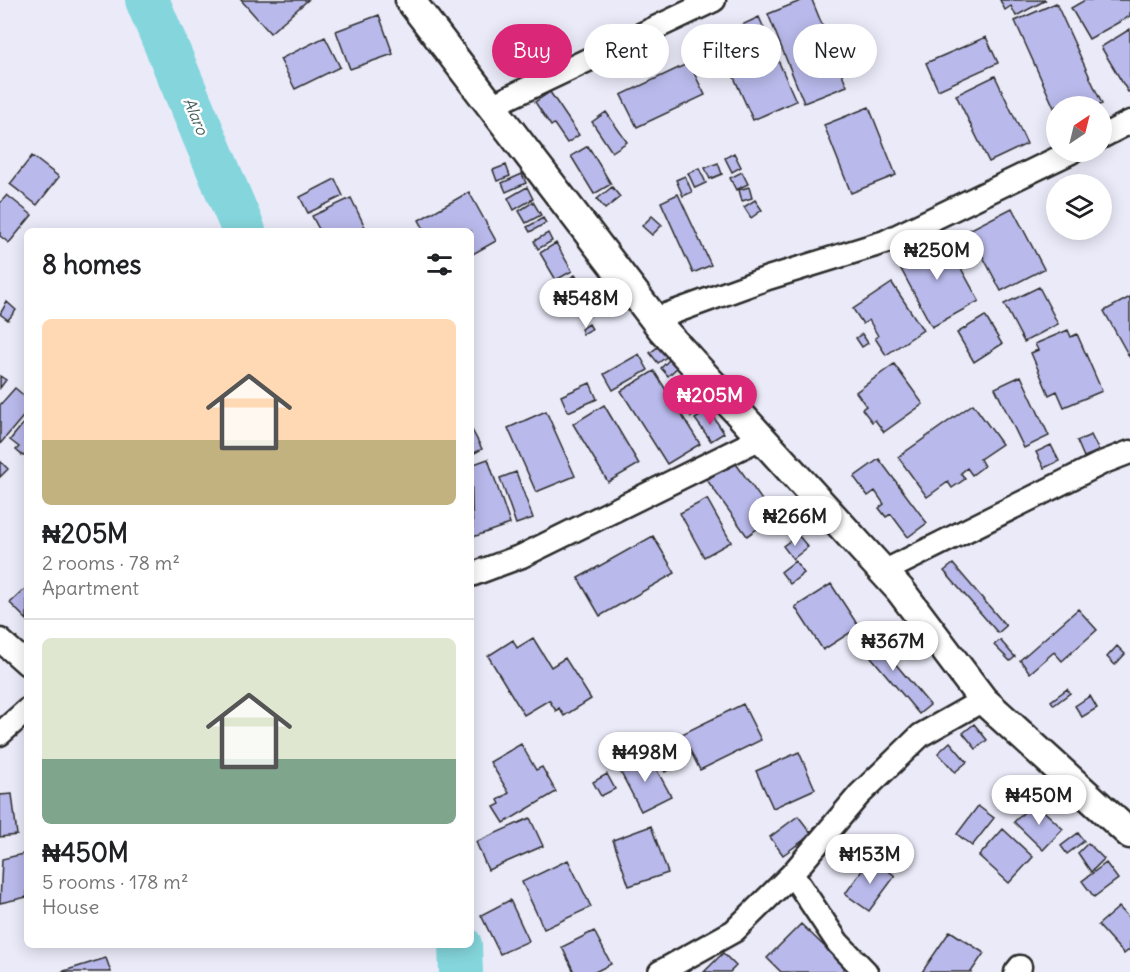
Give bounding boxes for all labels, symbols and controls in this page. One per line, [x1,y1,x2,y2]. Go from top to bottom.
chip: Buy [492,24,572,78]
chip: Rent [584,24,669,78]
chip: Filters [681,24,781,78]
chip: New [793,24,877,78]
water label: Alaro [179,94,213,138]
north arrow [1046,96,1112,162]
map controls [1046,96,1112,240]
button: layers [1046,174,1112,240]
pin: ₦250M [895,230,979,281]
text: ₦250M [904,237,970,262]
text: 8 homes [42,248,141,281]
icon: filters [423,248,456,281]
pin: ₦548M [544,278,628,329]
text: ₦548M [553,285,619,310]
icon: home [195,358,303,466]
pin: ₦205M [668,375,752,426]
text: ₦205M [677,382,743,407]
pin: ₦266M [753,496,837,547]
text: ₦266M [763,503,827,528]
text: ₦205M [42,517,128,550]
text: 2 rooms · 78 m² [42,550,180,575]
text: Apartment [42,575,139,600]
pin: ₦367M [851,621,935,672]
text: ₦367M [861,628,925,653]
icon: home [195,677,303,785]
pin: ₦498M [603,732,687,783]
text: ₦498M [612,739,678,764]
pin: ₦450M [997,775,1081,826]
text: ₦450M [1006,782,1072,807]
pin: ₦153M [828,834,912,885]
text: ₦450M [42,836,129,869]
text: ₦153M [839,841,901,866]
text: 5 rooms · 178 m² [42,869,188,894]
text: House [42,894,99,919]

